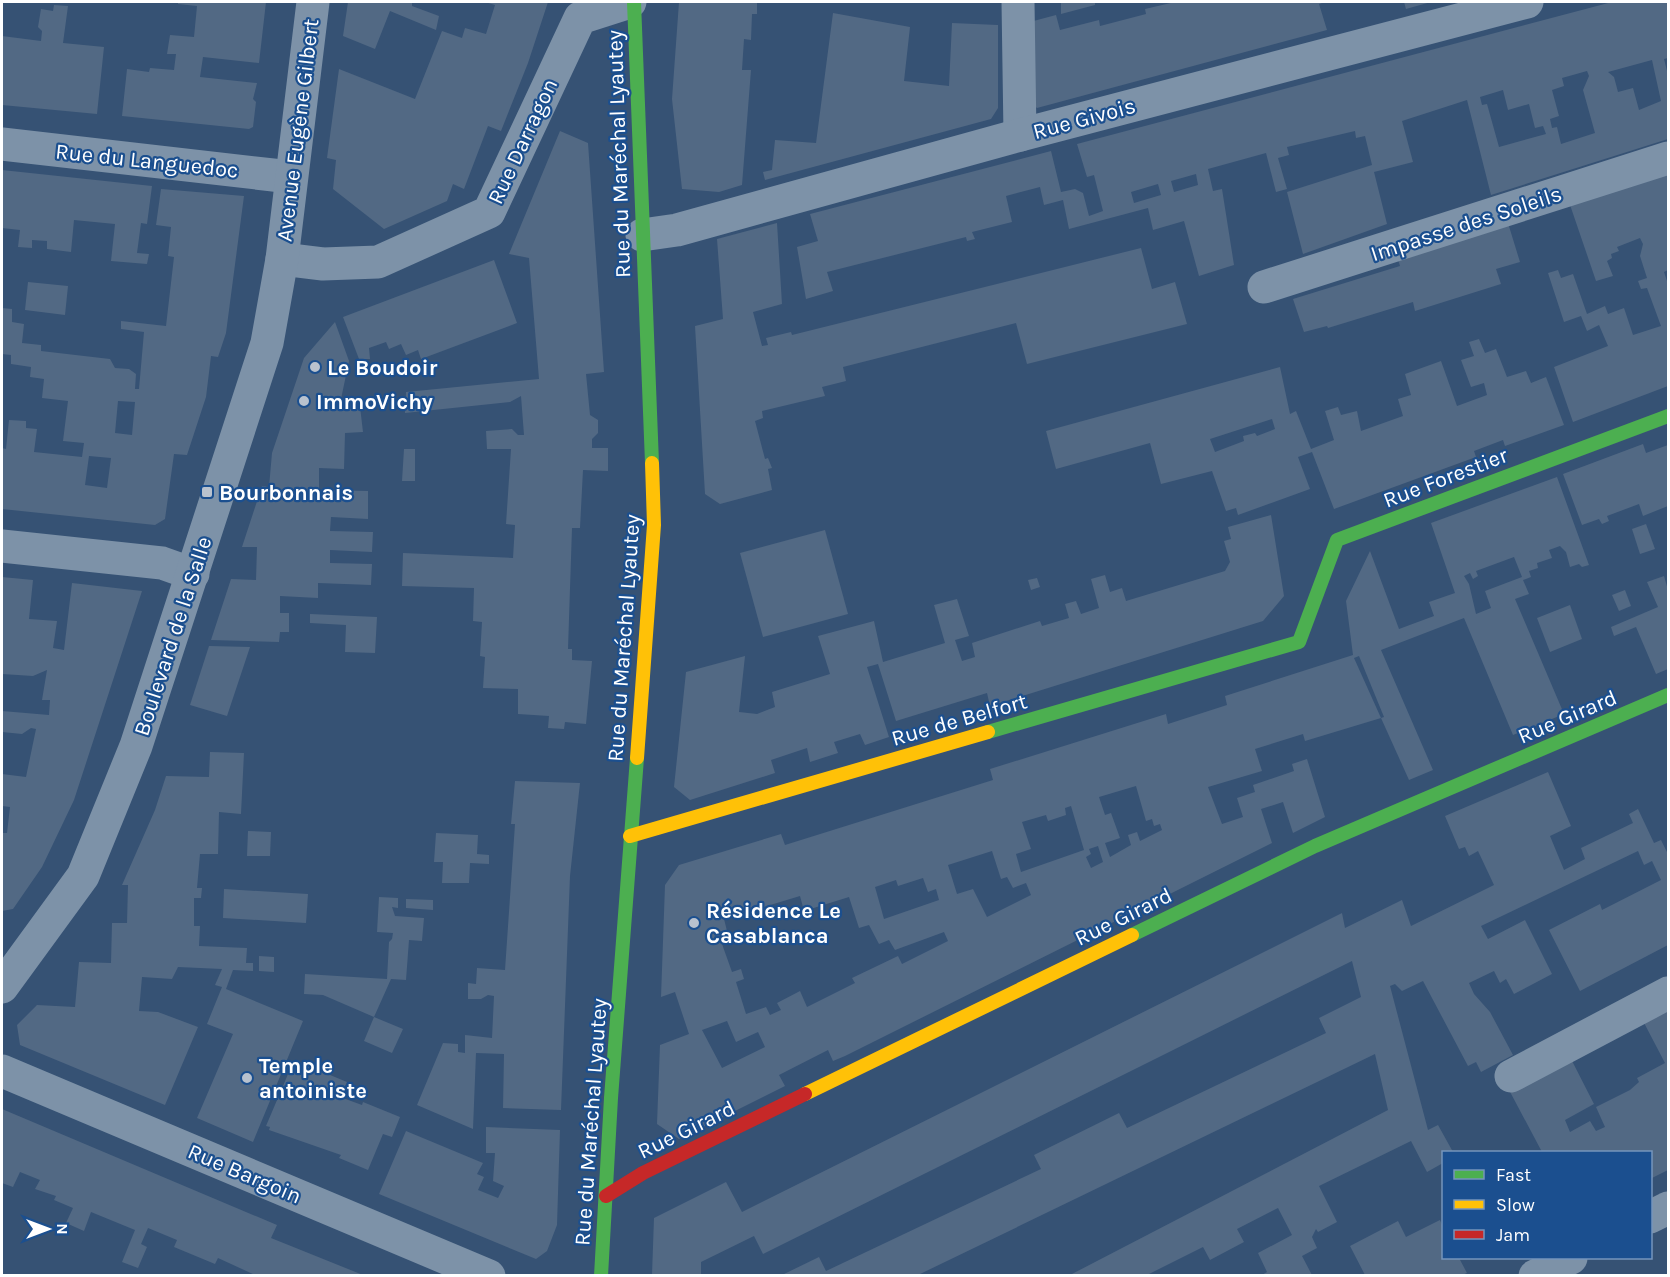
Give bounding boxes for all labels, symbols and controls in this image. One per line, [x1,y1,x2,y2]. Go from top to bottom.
street label: Avenue Eugène Gilbert [271,17,325,243]
street label: Rue du Maréchal Lyautey [602,30,636,278]
street label: Rue Darragon [482,74,563,208]
street label: Rue Givois [1030,93,1138,145]
street label: Rue du Languedoc [54,138,240,184]
street label: Impasse des Soleils [1367,181,1565,267]
place label: Le Boudoir [327,355,438,381]
marker: Le Boudoir [308,360,322,374]
place label: ImmoVichy [316,389,433,415]
marker: ImmoVichy [297,394,311,408]
street label: Rue Forestier [1379,442,1511,514]
place label: Bourbonnais [219,480,353,506]
marker: Bourbonnais [200,485,214,499]
street label: Rue du Maréchal Lyautey [602,513,646,763]
street label: Boulevard de la Salle [128,533,217,739]
street label: Rue Girard [1514,684,1621,749]
street label: Rue de Belfort [889,688,1030,752]
street label: Rue Girard [1071,882,1176,952]
place label: Résidence Le Casablanca [706,898,841,949]
marker: Résidence Le Casablanca [687,916,701,930]
street label: Rue du Maréchal Lyautey [569,997,613,1247]
place label: Temple antoiniste [259,1053,367,1104]
marker: Temple antoiniste [240,1071,254,1085]
street label: Rue Girard [634,1095,739,1165]
street label: Rue Bargoin [184,1138,305,1210]
legend [1442,1151,1652,1259]
text: Fast [1496,1164,1531,1186]
text: Slow [1496,1194,1535,1216]
north arrow [18,1199,78,1259]
text: N [53,1223,72,1235]
text: Jam [1496,1224,1530,1246]

